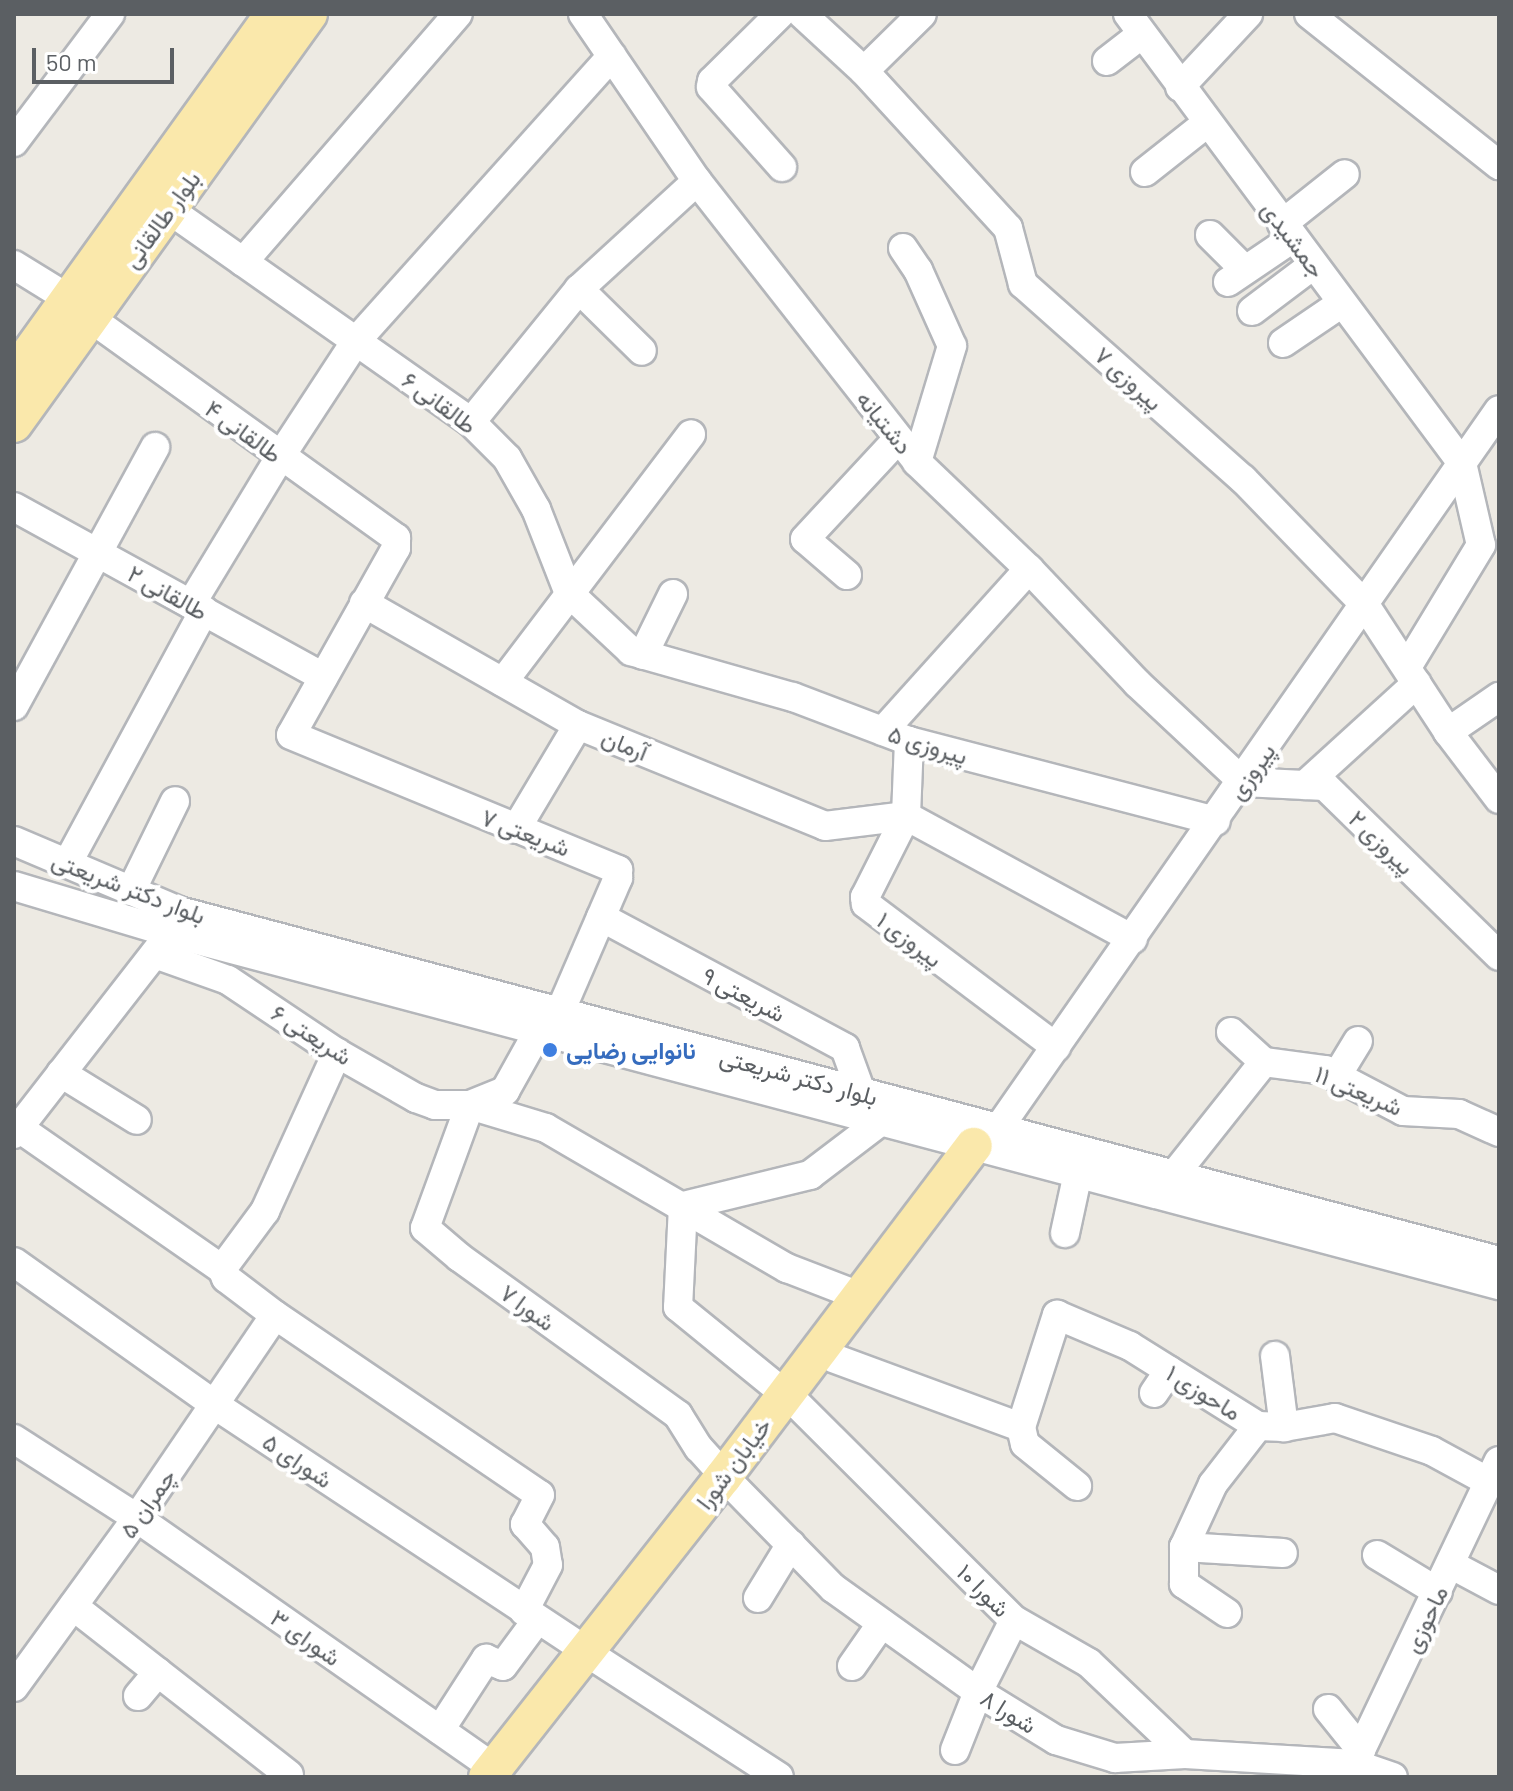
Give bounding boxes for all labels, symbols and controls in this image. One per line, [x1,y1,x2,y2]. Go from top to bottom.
scale bar [36,32,178,82]
text: 50 m [46,47,97,76]
street label: بلوار طالقانی [116,165,206,273]
street label: جمشیدی [1256,195,1332,283]
street label: پیروزی ۷ [1089,340,1169,416]
street label: طالقانی ۶ [397,365,483,439]
street label: دشتیانه [851,384,919,460]
street label: طالقانی ۴ [200,393,288,469]
street label: طالقانی ۲ [123,558,213,626]
street label: پیروزی ۵ [885,718,971,770]
street label: آرمان [598,722,652,766]
street label: پیروزی [1221,737,1281,805]
street label: شریعتی ۷ [478,802,574,862]
street label: پیروزی ۲ [1343,804,1421,880]
street label: بلوار دکتر شریعتی [48,845,210,929]
street label: پیروزی ۱ [872,905,948,973]
street label: شریعتی ۹ [698,960,790,1028]
street label: شریعتی ۶ [266,997,358,1071]
place label: نانوایی رضایی [566,1036,696,1064]
marker: نانوایی رضایی [541,1041,559,1059]
street label: بلوار دکتر شریعتی [717,1041,881,1111]
street label: شریعتی ۱۱ [1311,1059,1407,1121]
street label: شورا ۷ [495,1278,561,1336]
street label: ماحوزی ۱ [1161,1358,1247,1426]
street label: خیابان شورا [689,1412,777,1514]
street label: شورای ۵ [258,1426,338,1494]
street label: چمران ۵ [113,1463,181,1543]
street label: شورا ۱۰ [951,1557,1017,1623]
street label: ماحوزی [1396,1581,1454,1657]
street label: شورای ۳ [265,1602,347,1672]
street label: شورا ۸ [976,1683,1042,1739]

